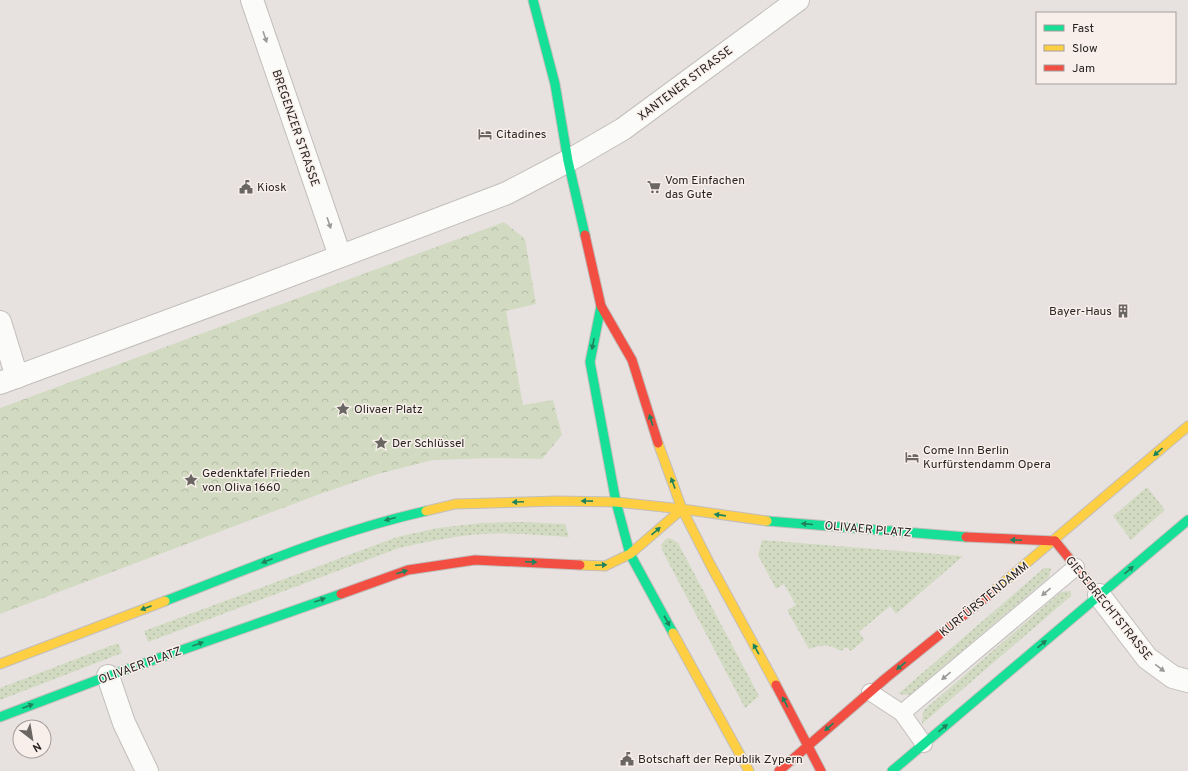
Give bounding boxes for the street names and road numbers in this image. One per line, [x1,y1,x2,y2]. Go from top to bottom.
street label: XANTENER STRASSE [635,43,736,125]
street label: BREGENZER STRASSE [267,68,323,189]
street label: OLIVAER PLATZ [824,518,912,542]
street label: GIESEBRECHTSTRASSE [1061,553,1155,664]
street label: KURFÜRSTENDAMM [936,559,1033,641]
street label: OLIVAER PLATZ [97,643,184,688]

